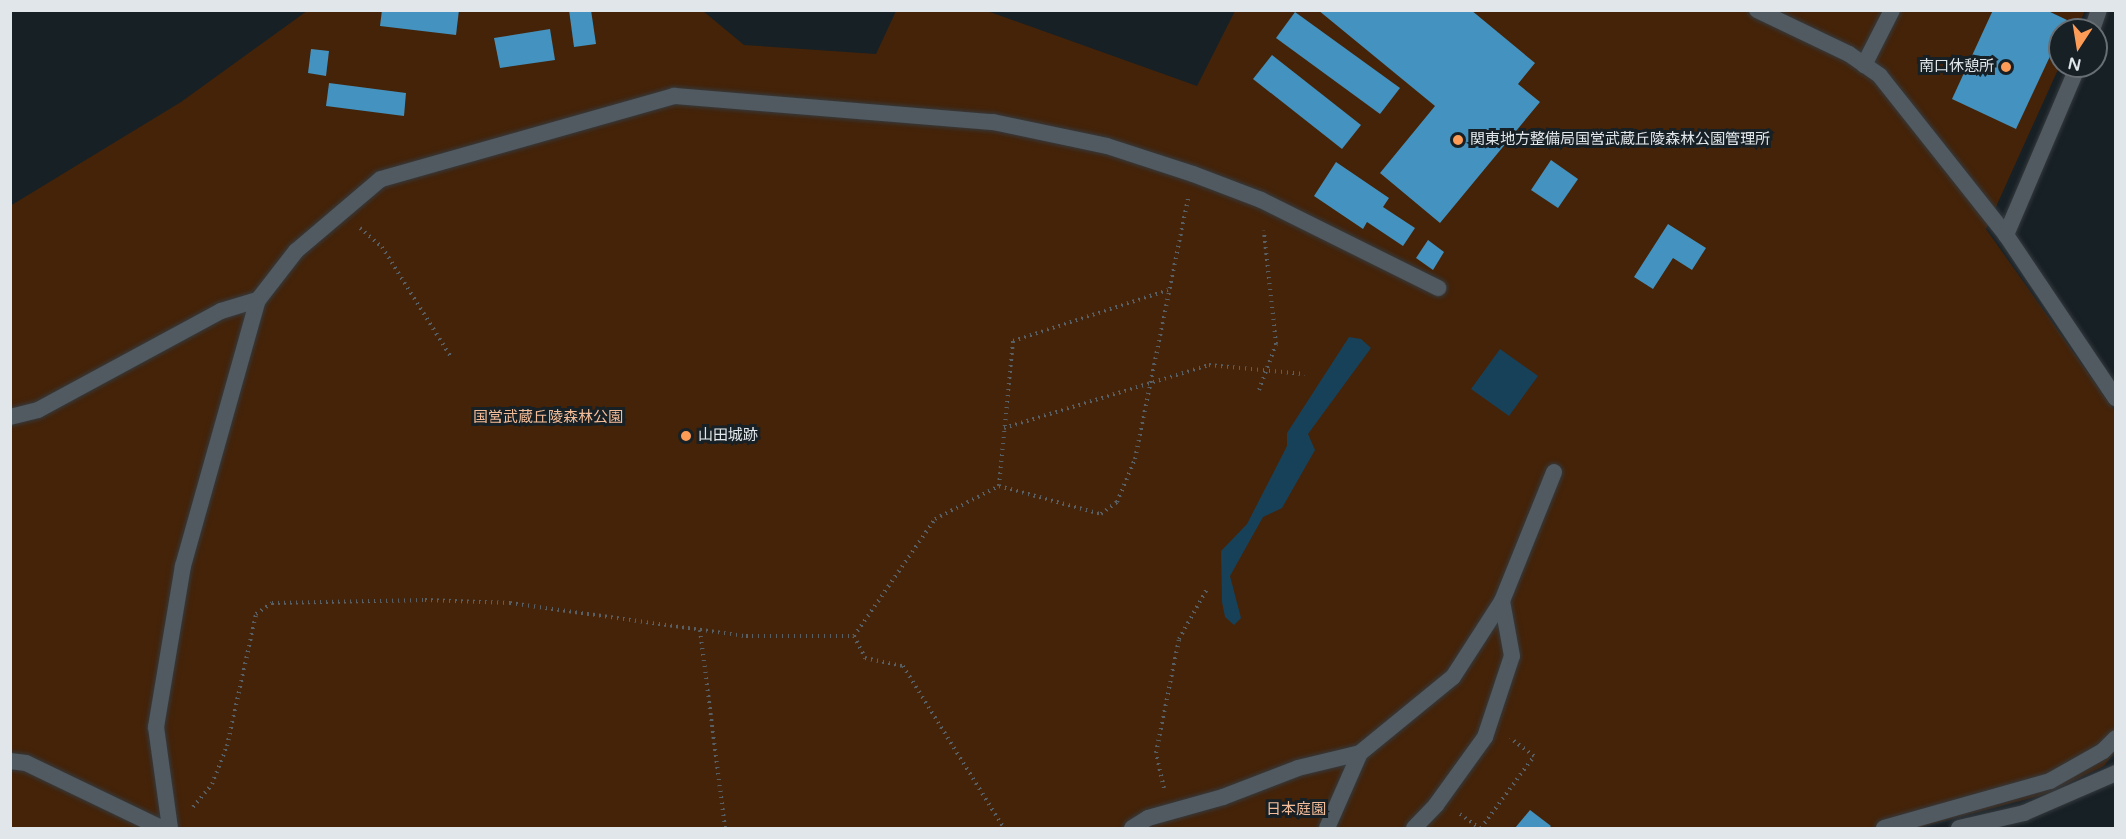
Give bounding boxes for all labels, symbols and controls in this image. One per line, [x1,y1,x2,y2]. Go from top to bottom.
north arrow [2048,18,2108,78]
text: N [2066,53,2083,75]
place label: 南口休憩所 [1919,58,1994,76]
marker: 南口休憩所 [1999,60,2013,74]
place label: 関東地方整備局国営武蔵丘陵森林公園管理所 [1470,131,1770,149]
marker: 関東地方整備局国営武蔵丘陵森林公園管理所 [1451,133,1465,147]
park label: 国営武蔵丘陵森林公園 [473,409,623,427]
place label: 山田城跡 [698,427,758,445]
marker: 山田城跡 [679,429,693,443]
park label: 日本庭園 [1266,801,1326,819]

